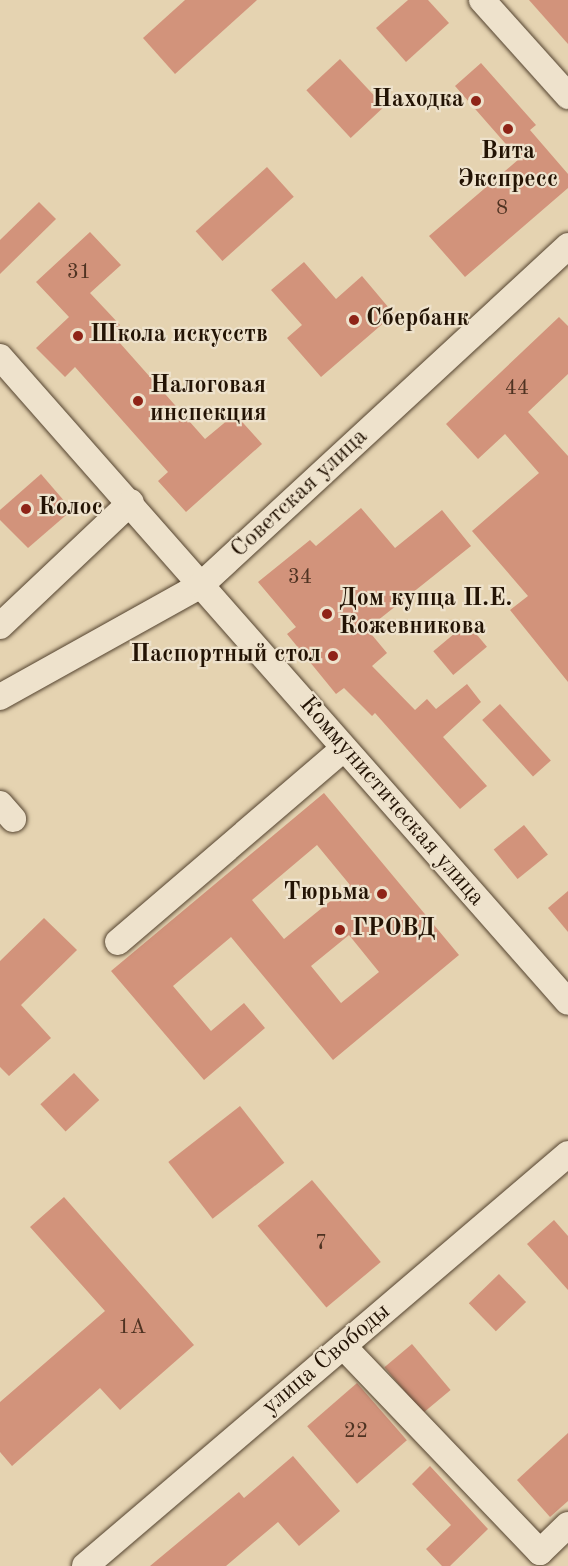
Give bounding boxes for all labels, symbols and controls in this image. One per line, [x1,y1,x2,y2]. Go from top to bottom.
place label: Находка [372,87,464,115]
marker: Находка [469,94,483,108]
marker: Вита Экспресс [501,122,515,136]
place label: Вита Экспресс [458,139,558,195]
house number: 8 [496,196,508,222]
house number: 31 [67,260,91,286]
place label: Сбербанк [366,306,469,334]
marker: Сбербанк [347,313,361,327]
place label: Школа искусств [90,322,268,350]
marker: Школа искусств [71,329,85,343]
place label: Налоговая инспекция [150,373,267,429]
house number: 44 [505,376,529,402]
marker: Налоговая инспекция [131,394,145,408]
street label: Советская улица [226,423,374,565]
place label: Колос [38,495,103,523]
marker: Колос [19,502,33,516]
house number: 34 [288,565,312,591]
place label: Дом купца П.Е. Кожевникова [339,586,512,642]
marker: Дом купца П.Е. Кожевникова [320,607,334,621]
place label: Паспортный стол [130,642,321,670]
marker: Паспортный стол [326,649,340,663]
street label: Коммунистическая улица [292,691,490,913]
place label: Тюрьма [283,880,370,908]
marker: Тюрьма [375,887,389,901]
place label: ГРОВД [352,916,436,944]
marker: ГРОВД [333,923,347,937]
house number: 7 [315,1231,327,1257]
street label: улица Свободы [257,1298,397,1422]
house number: 1А [118,1315,146,1341]
house number: 22 [344,1419,368,1445]

